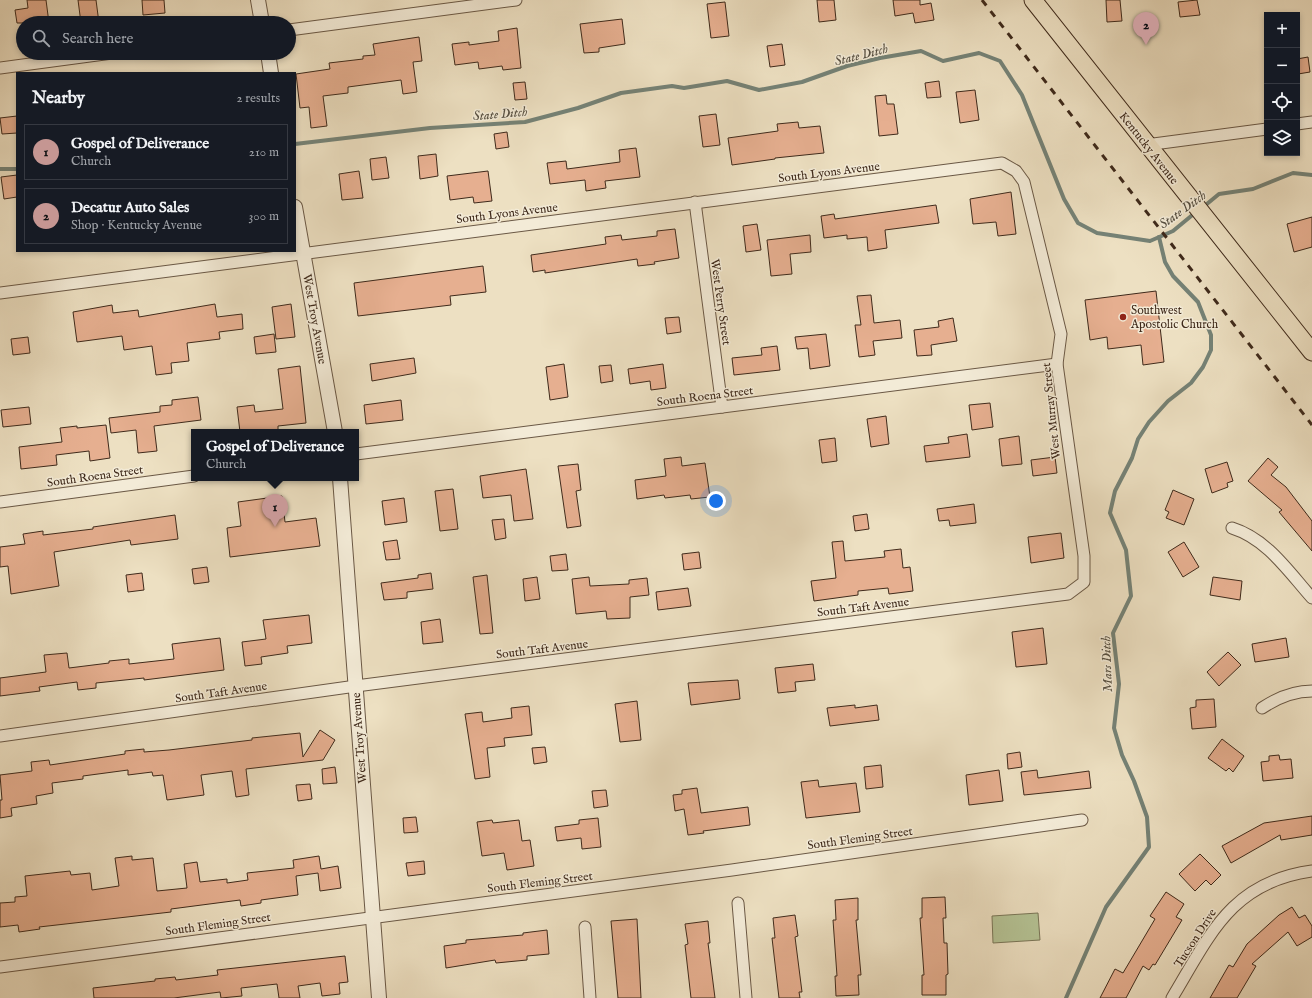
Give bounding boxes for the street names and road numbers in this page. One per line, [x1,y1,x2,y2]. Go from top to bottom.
street label: Kentucky Avenue [1116,109,1182,188]
street label: South Lyons Avenue [777,159,881,186]
street label: South Lyons Avenue [455,200,559,227]
street label: West Perry Street [707,258,734,346]
street label: West Troy Avenue [299,273,330,366]
street label: West Murray Street [1039,362,1064,460]
street label: South Roena Street [656,383,754,410]
street label: South Roena Street [46,462,144,491]
street label: South Taft Avenue [816,594,910,621]
street label: South Taft Avenue [495,636,589,663]
street label: South Taft Avenue [174,679,268,706]
street label: West Troy Avenue [349,692,370,784]
street label: South Fleming Street [806,824,914,853]
street label: South Fleming Street [486,869,594,896]
street label: Tucson Drive [1171,906,1220,970]
street label: South Fleming Street [164,910,272,939]

